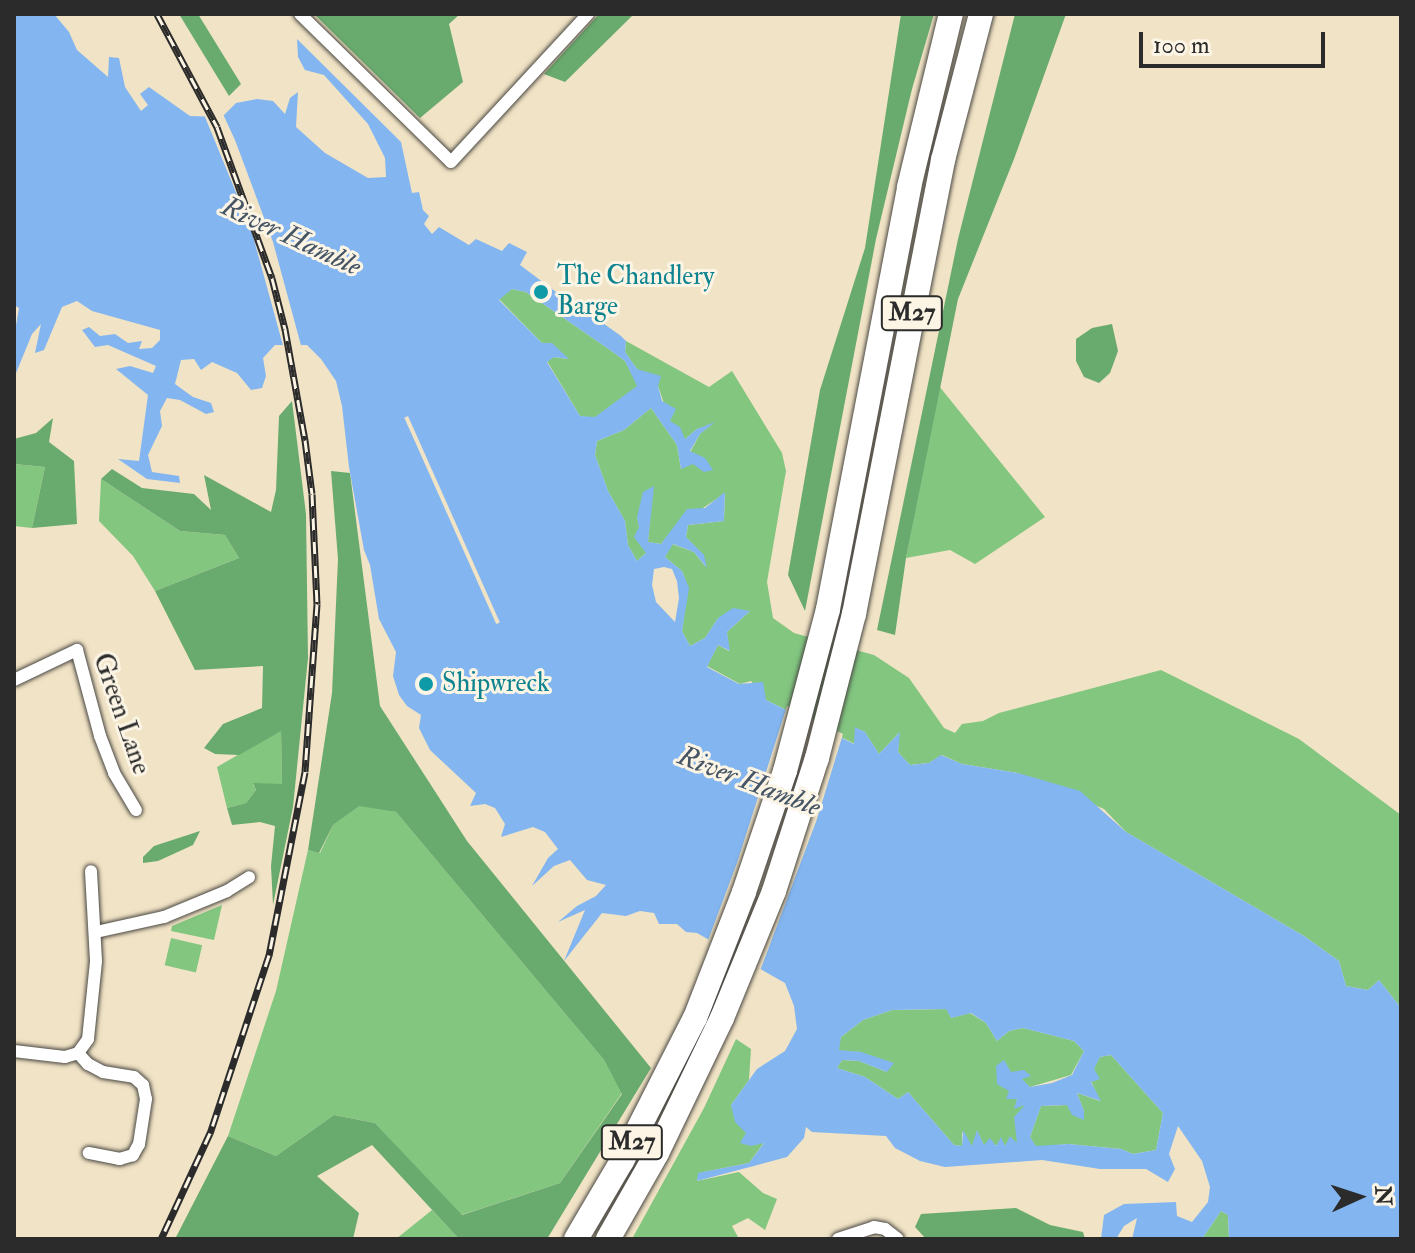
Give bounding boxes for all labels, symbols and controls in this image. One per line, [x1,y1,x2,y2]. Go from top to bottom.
scale bar [1143,16,1329,66]
text: 100 m [1153,30,1210,61]
water label: River Hamble [216,190,366,284]
place label: The Chandlery Barge [557,261,714,322]
marker: The Chandlery Barge [532,283,550,301]
road number: M27 [880,293,944,333]
street label: Green Lane [86,649,156,779]
place label: Shipwreck [442,668,549,700]
marker: Shipwreck [417,675,435,693]
water label: River Hamble [673,739,825,825]
road number: M27 [600,1122,664,1162]
north arrow [1319,1157,1399,1237]
text: N [1368,1185,1397,1206]

